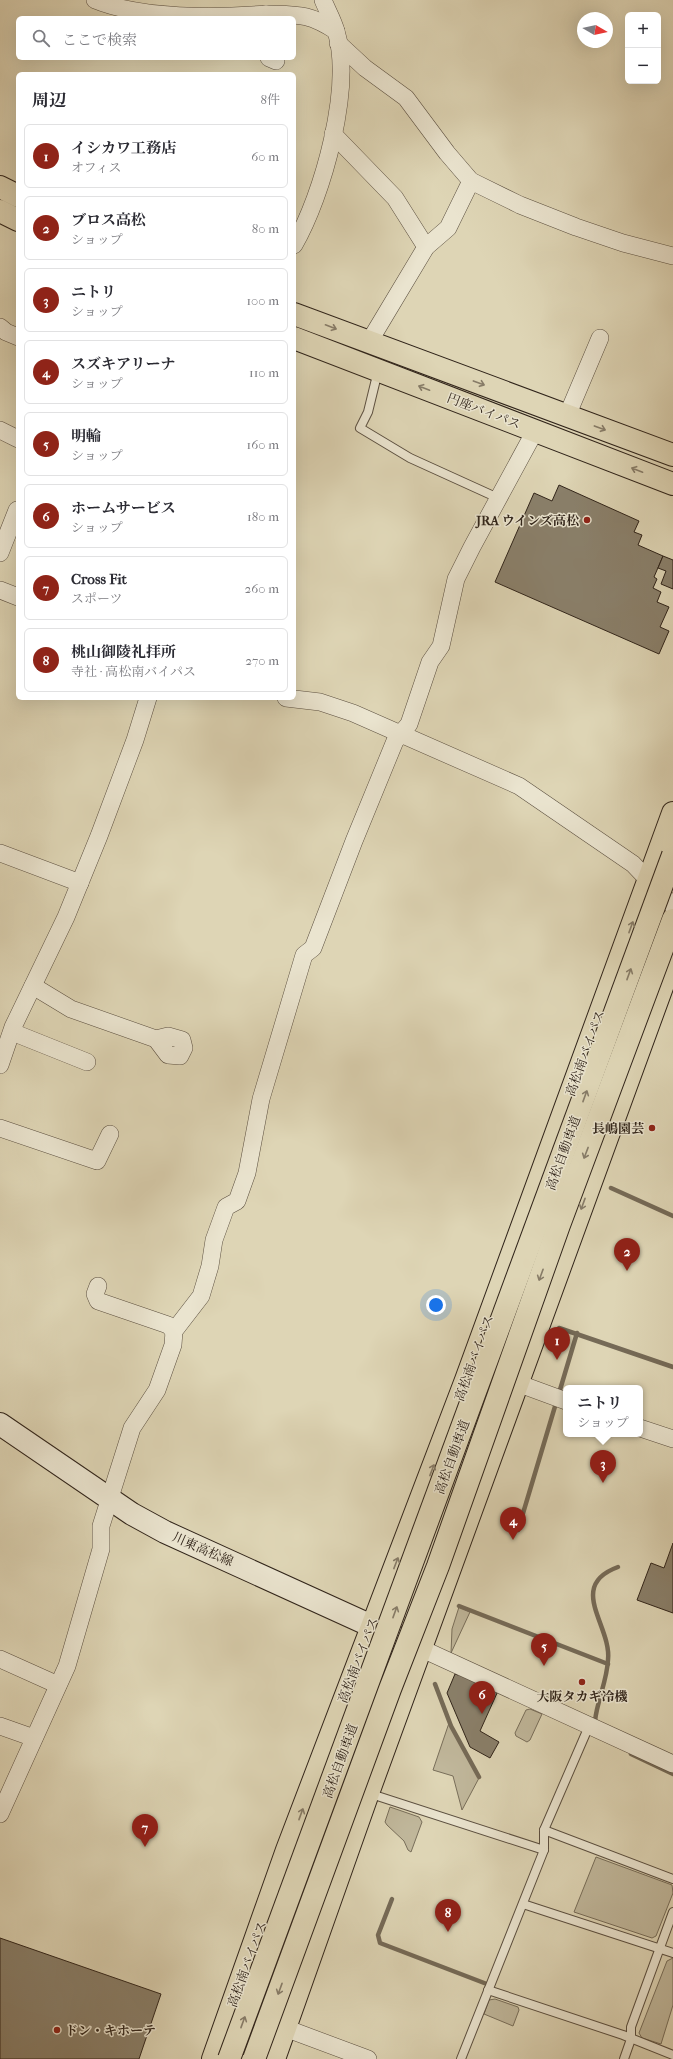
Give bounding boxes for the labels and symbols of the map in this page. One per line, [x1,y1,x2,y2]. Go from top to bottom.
north arrow [577,12,613,48]
one-way arrow [324,324,336,332]
one-way arrow [472,379,484,387]
one-way arrow [418,384,430,392]
street label: 円座バイパス [445,390,523,432]
one-way arrow [594,425,606,433]
one-way arrow [631,466,643,474]
place label: JRA ウインズ高松 [474,513,579,529]
marker: JRA ウインズ高松 [582,515,592,525]
one-way arrow [628,921,636,933]
one-way arrow [626,968,634,980]
street label: 高松南バイパス [562,1008,608,1098]
one-way arrow [581,1090,589,1102]
street label: 高松自動車道 [543,1114,583,1192]
place label: 長嶋園芸 [592,1121,644,1136]
marker: 長嶋園芸 [647,1123,657,1133]
one-way arrow [581,1147,589,1159]
one-way arrow [578,1197,586,1209]
pin: 2 [614,1238,640,1271]
one-way arrow [537,1268,544,1281]
your location [426,1295,446,1315]
street label: 高松南バイパス [451,1313,497,1403]
pin: 1 [544,1327,570,1360]
street label: 高松自動車道 [432,1418,472,1496]
pin: 3 [590,1450,616,1483]
one-way arrow [428,1464,436,1476]
pin: 4 [500,1507,526,1540]
street label: 川東高松線 [170,1529,236,1569]
one-way arrow [393,1557,401,1569]
one-way arrow [392,1606,400,1618]
street label: 高松南バイパス [335,1615,381,1705]
pin: 5 [531,1633,557,1666]
marker: 大阪タカギ冷機 [577,1677,587,1687]
pin: 6 [469,1681,495,1714]
place label: 大阪タカギ冷機 [536,1689,628,1704]
street label: 高松自動車道 [320,1722,360,1800]
one-way arrow [297,1808,305,1820]
pin: 7 [132,1814,158,1847]
pin: 8 [435,1899,461,1932]
street label: 高松南バイパス [224,1919,270,2009]
one-way arrow [275,1982,283,1994]
one-way arrow [239,2017,247,2029]
place label: ドン・キホーテ [65,2023,156,2038]
marker: ドン・キホーテ [52,2025,62,2035]

